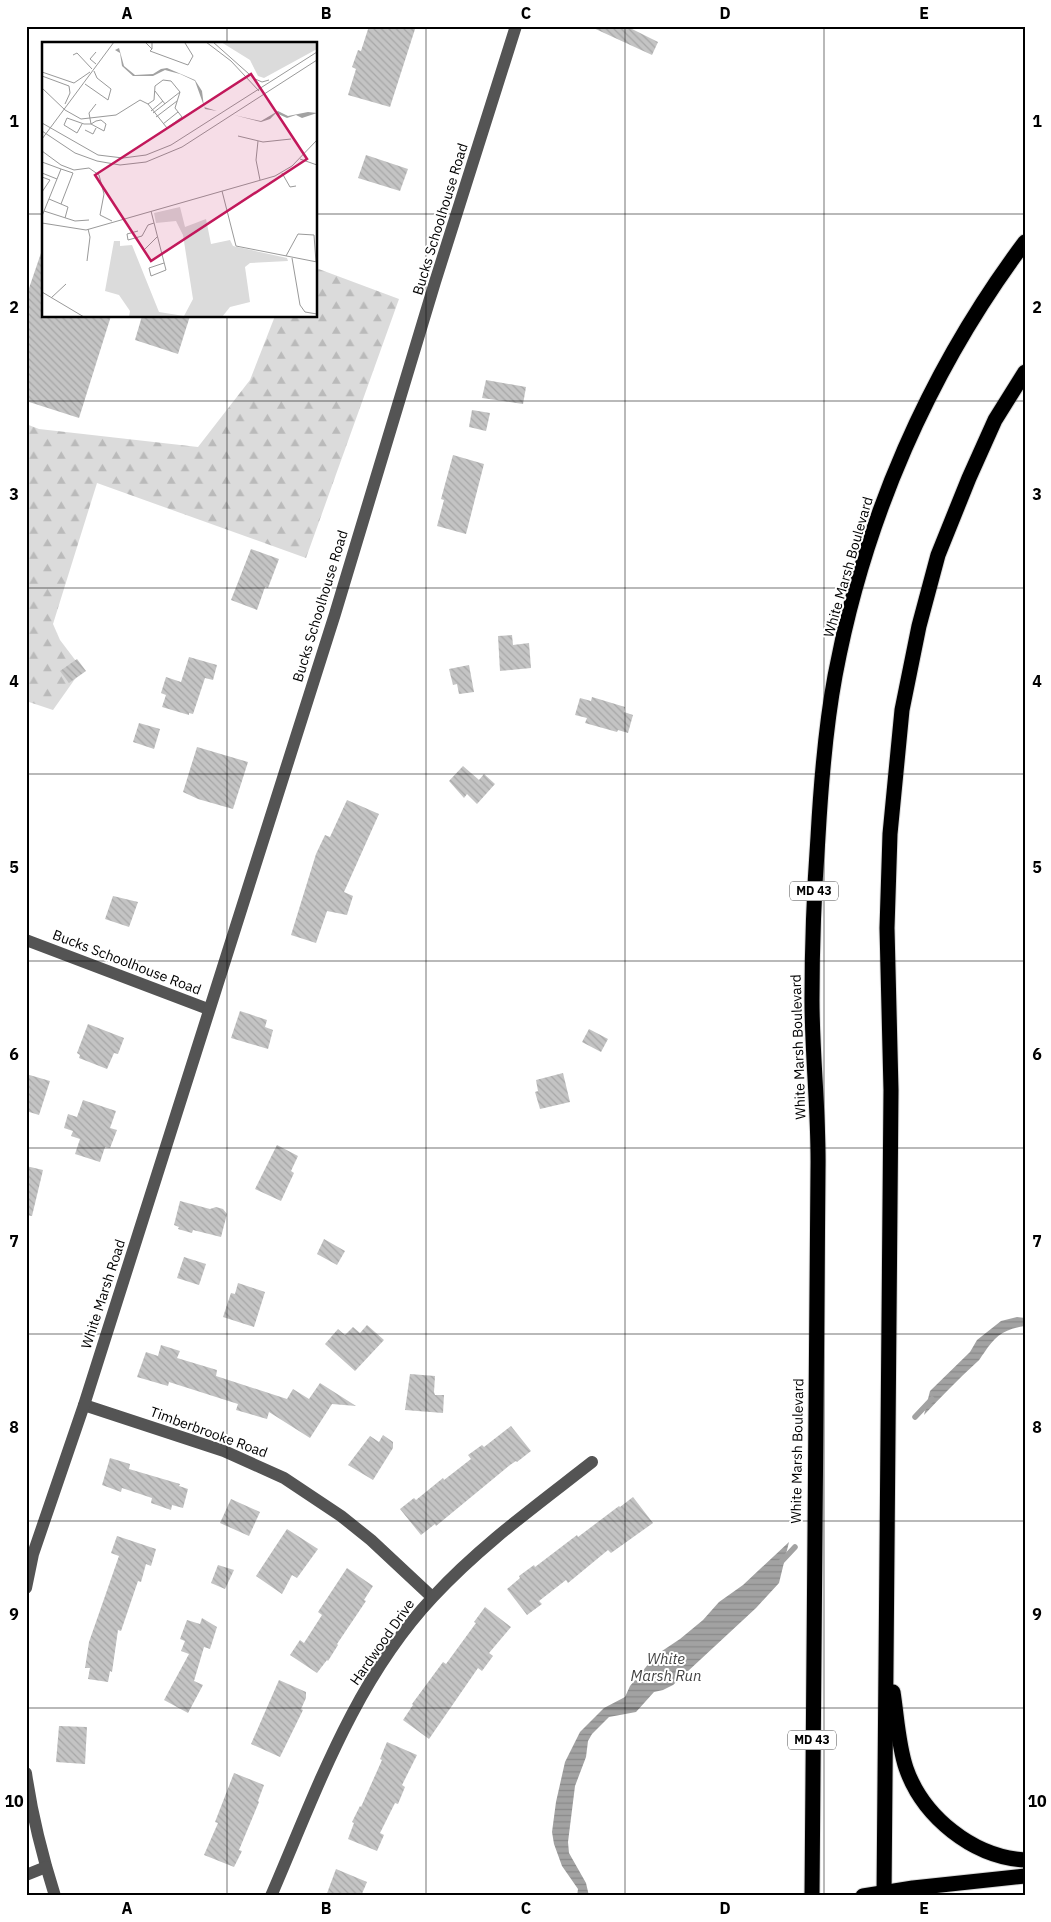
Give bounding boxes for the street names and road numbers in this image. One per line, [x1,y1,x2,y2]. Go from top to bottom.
street label: Bucks Schoolhouse Road [408,141,472,297]
street label: White Marsh Boulevard [819,495,877,639]
street label: Bucks Schoolhouse Road [288,528,352,684]
road number: MD 43 [790,881,838,900]
street label: Bucks Schoolhouse Road [50,925,204,999]
street label: White Marsh Boulevard [786,974,810,1120]
street label: White Marsh Road [77,1237,129,1351]
street label: White Marsh Boulevard [787,1378,807,1524]
street label: Timberbrooke Road [148,1402,270,1462]
street label: Hardwood Drive [346,1595,418,1688]
road number: MD 43 [788,1730,836,1750]

